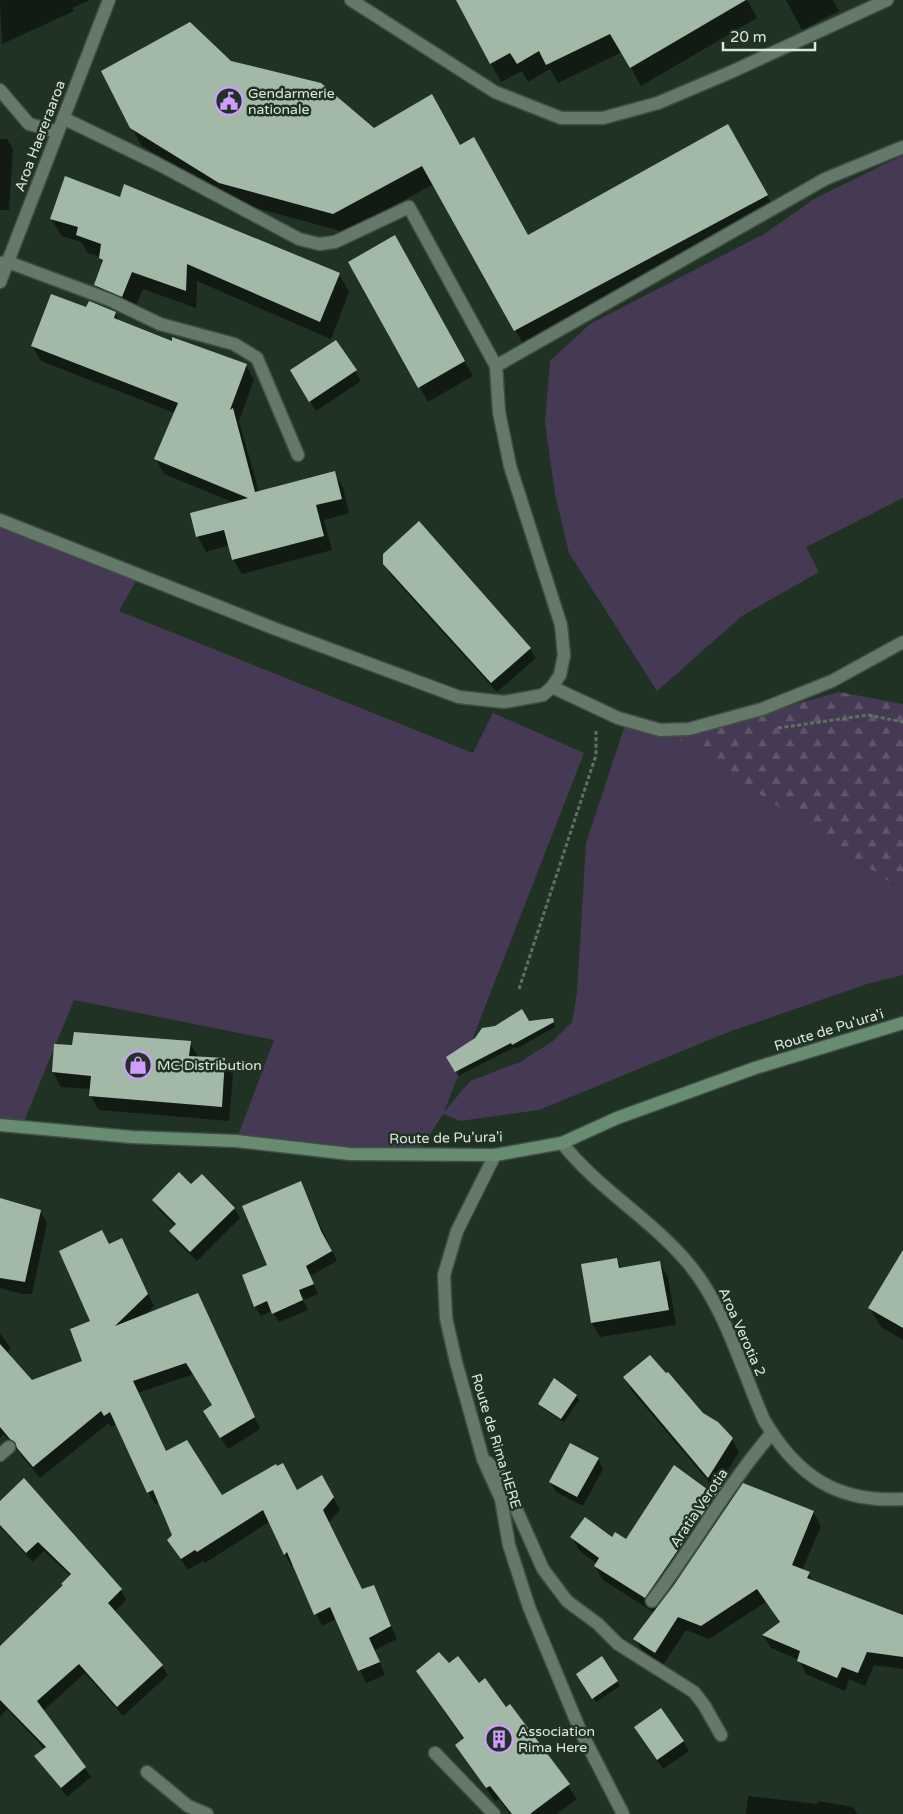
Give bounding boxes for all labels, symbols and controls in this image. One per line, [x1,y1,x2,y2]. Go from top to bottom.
scale bar [723,20,816,52]
text: 20 m [730,28,767,46]
street label: Aroa Haereraaroa [11,78,69,194]
place label: Gendarmerie nationale [248,85,335,118]
public building icon: Gendarmerie nationale [214,86,244,116]
street label: Route de Pu'ura'i [772,1005,886,1055]
shop icon: MC Distribution [123,1050,153,1080]
place label: MC Distribution [157,1057,262,1074]
street label: Route de Pu'ura'i [389,1129,503,1147]
street label: Aroa Verotia 2 [715,1285,769,1379]
street label: Route de Rima HERE [467,1371,525,1511]
street label: Aratia Verotia [667,1466,731,1550]
place label: Association Rima Here [518,1723,595,1756]
building icon: Association Rima Here [484,1724,514,1754]

